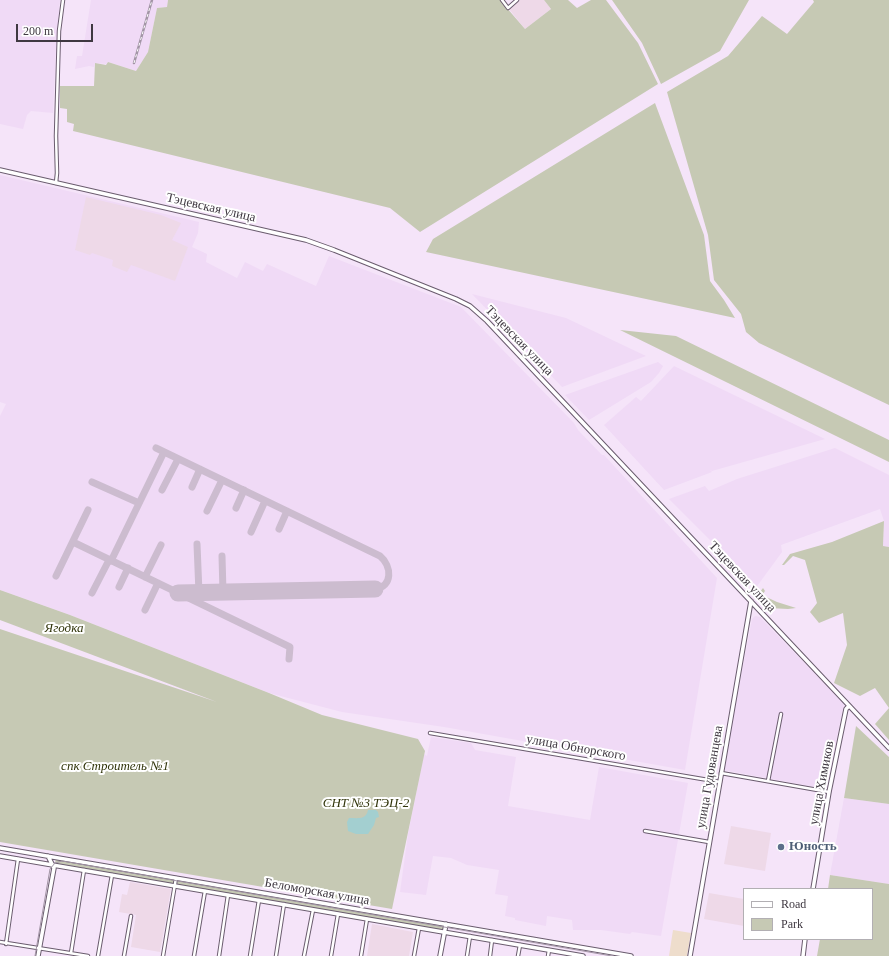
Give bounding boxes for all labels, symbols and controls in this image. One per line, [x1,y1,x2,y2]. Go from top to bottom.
scale bar [18,16,95,42]
text: 200 m [23,24,53,38]
street label: Тэцевская улица [165,190,257,226]
street label: Тэцевская улица [482,303,556,379]
street label: Тэцевская улица [705,538,779,616]
park label: Ягодка [45,621,83,637]
street label: улица Гудованцева [693,724,727,830]
street label: улица Обнорского [525,732,627,764]
street label: улица Химиков [806,740,838,826]
park label: спк Строитель №1 [61,759,169,775]
park label: СНТ №3 ТЭЦ-2 [323,796,409,812]
place label: Юность [789,839,837,855]
marker: Юность [776,842,786,852]
street label: Беломорская улица [263,875,371,909]
legend [743,888,873,940]
text: Road [781,897,806,911]
text: Park [781,917,803,931]

